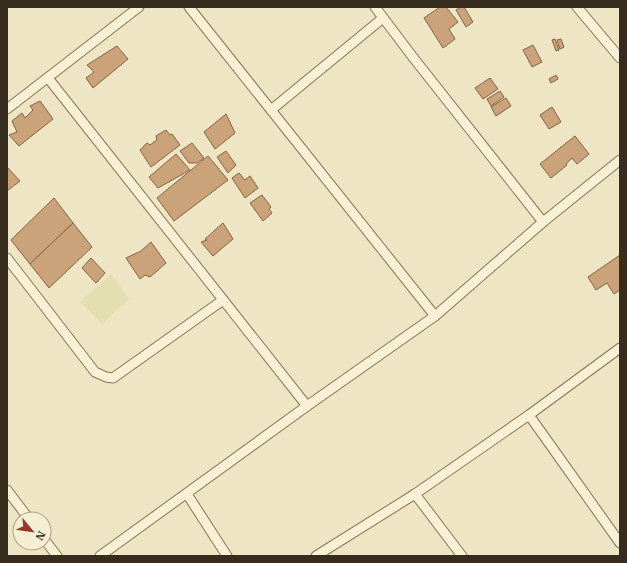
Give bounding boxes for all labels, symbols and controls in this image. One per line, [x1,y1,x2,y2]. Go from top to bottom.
north arrow [12,511,52,551]
text: N [32,529,49,543]

